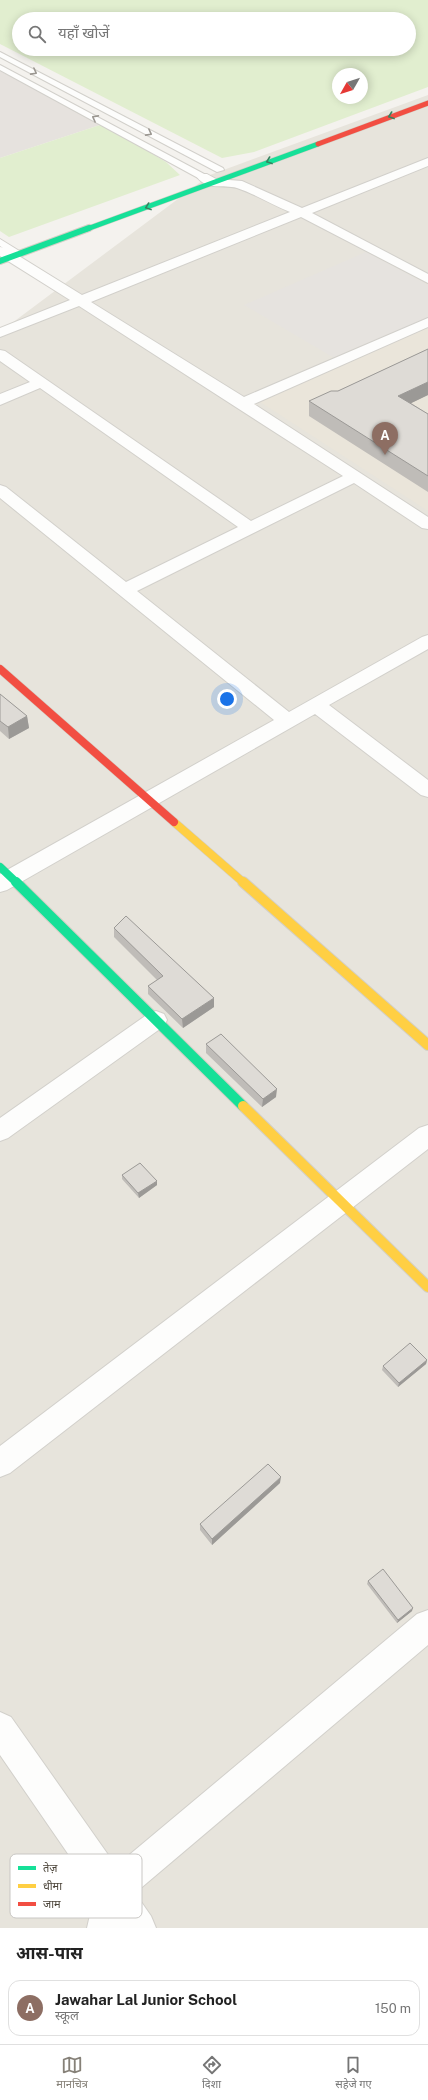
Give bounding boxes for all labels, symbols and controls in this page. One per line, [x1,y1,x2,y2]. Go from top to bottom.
search box [12,12,416,56]
icon: search [26,23,48,45]
text: यहाँ खोजें [58,24,109,41]
one-way arrow [30,67,38,75]
north arrow [332,68,368,104]
one-way arrow [388,112,395,120]
one-way arrow [92,116,99,123]
one-way arrow [145,128,152,136]
one-way arrow [266,157,273,165]
one-way arrow [144,202,151,210]
pin: A [372,422,398,455]
your location [217,689,237,709]
legend [10,1854,142,1918]
text: तेज़ [43,1862,58,1874]
text: धीमा [43,1880,62,1892]
text: जाम [43,1898,61,1910]
text: आस-पास [16,1943,83,1963]
text: Jawahar Lal Junior School [55,1991,237,2008]
text: A [25,2001,35,2016]
text: 150 m [375,2001,411,2016]
text: स्कूल [55,2008,79,2023]
tab: मानचित्र [56,2054,88,2092]
tab: दिशा [201,2054,223,2092]
tab: सहेजे गए [335,2054,372,2092]

